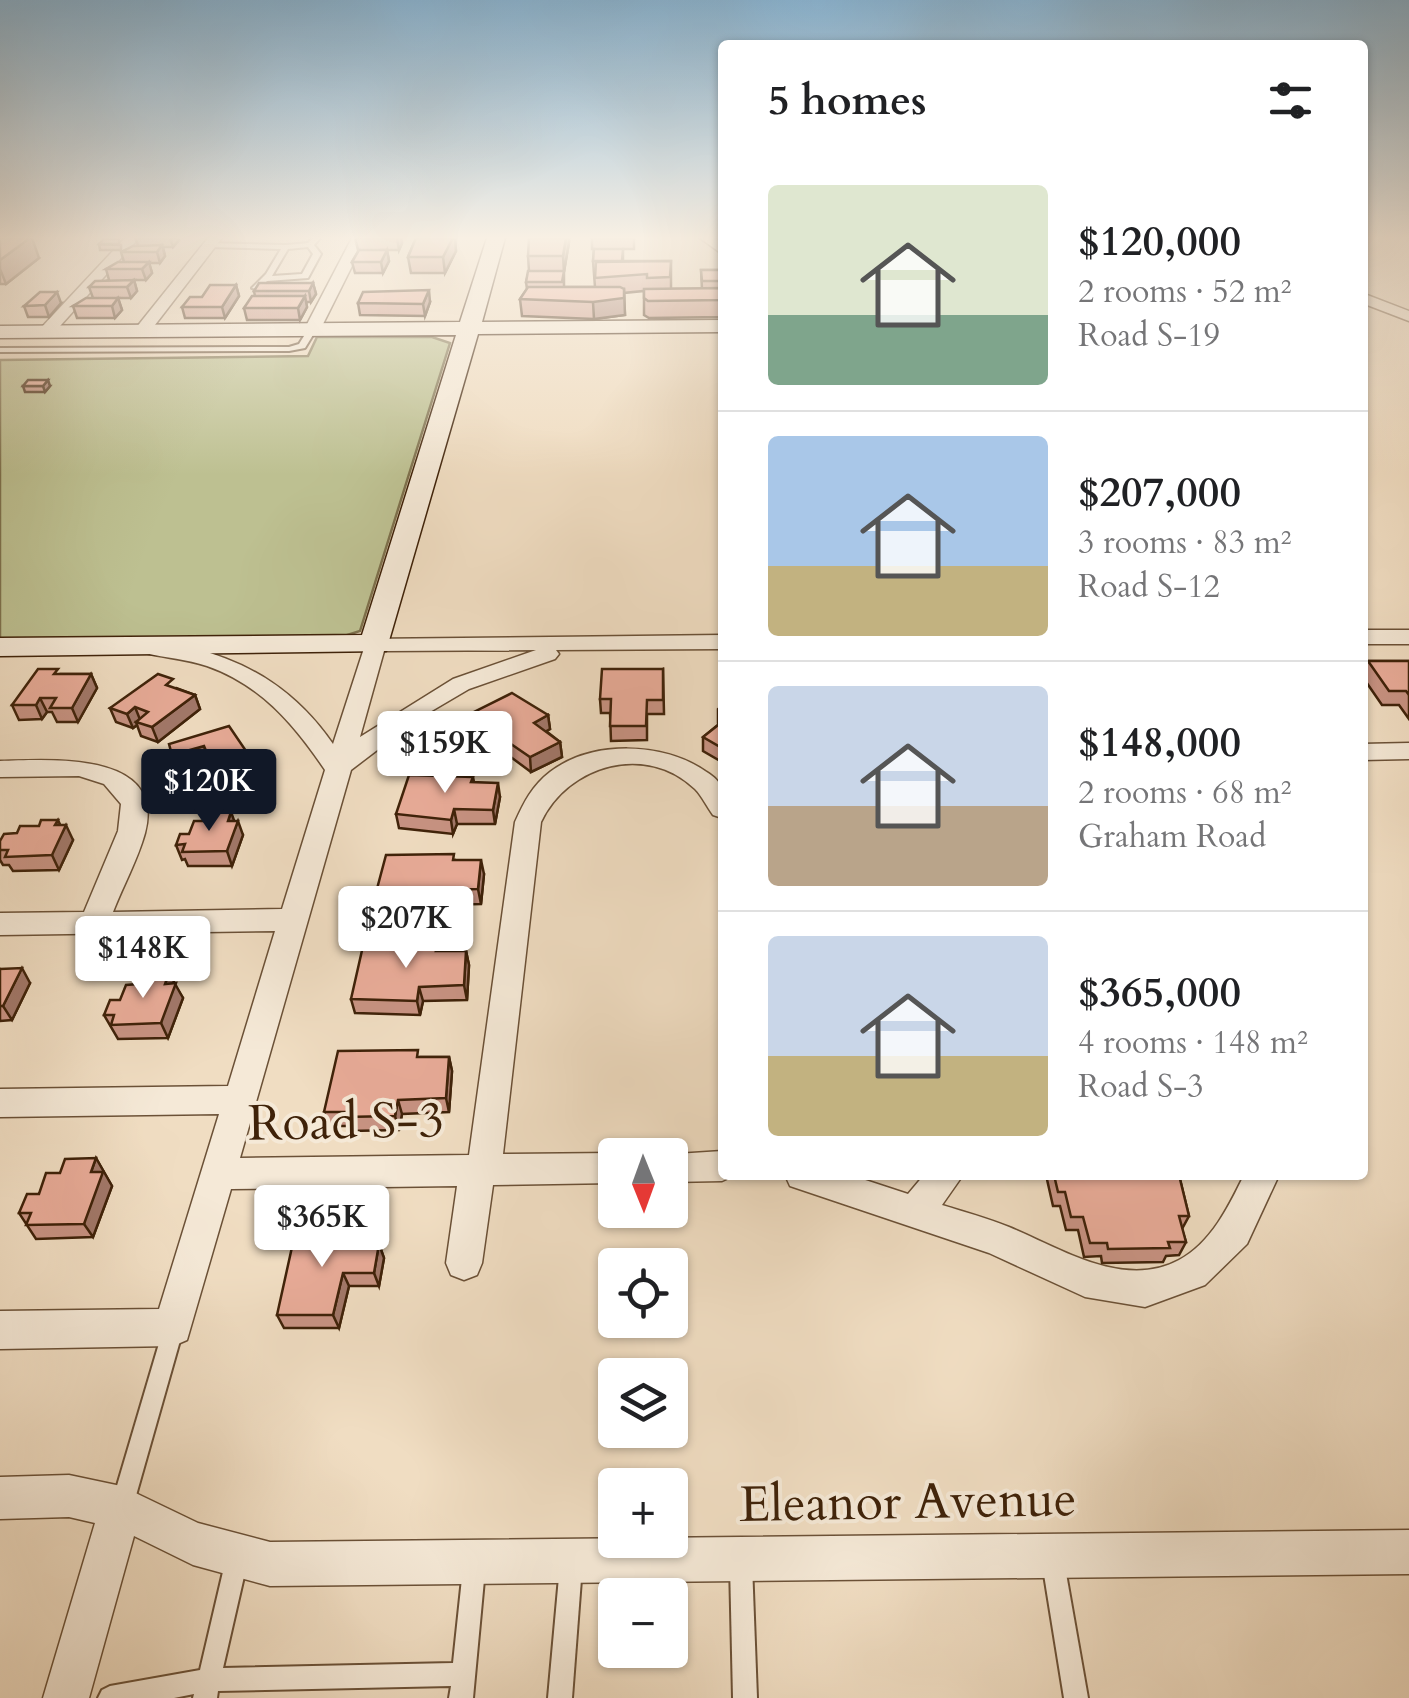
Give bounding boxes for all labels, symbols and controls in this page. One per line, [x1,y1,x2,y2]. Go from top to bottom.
text: 5 homes [768,72,926,129]
icon: filters [1263,73,1318,128]
text: $120,000 [1078,213,1241,270]
icon: home [848,225,968,345]
text: 2 rooms · 52 m² [1078,270,1291,314]
text: Road S-19 [1078,314,1220,358]
text: $207,000 [1078,464,1241,521]
icon: home [848,476,968,596]
text: 3 rooms · 83 m² [1078,521,1291,565]
text: Road S-12 [1078,565,1220,609]
pin: $159K [375,711,515,796]
text: $148,000 [1078,714,1241,771]
text: $159K [399,721,491,765]
icon: home [848,726,968,846]
pin: $120K [139,749,279,834]
text: $120K [163,759,255,803]
text: 2 rooms · 68 m² [1078,771,1291,815]
text: Graham Road [1078,815,1266,859]
pin: $207K [336,886,476,971]
text: $207K [360,896,452,940]
pin: $148K [73,916,213,1001]
text: $148K [97,926,189,970]
text: $365,000 [1078,964,1241,1021]
icon: home [848,976,968,1096]
text: 4 rooms · 148 m² [1078,1021,1308,1065]
text: Road S-3 [1078,1065,1204,1109]
street label: Road S-3 [247,1086,445,1158]
north arrow [598,1138,688,1228]
map controls [598,1138,688,1668]
pin: $365K [252,1185,392,1270]
text: $365K [276,1195,368,1239]
button: locate [598,1248,688,1338]
button: layers [598,1358,688,1448]
street label: Eleanor Avenue [739,1465,1077,1539]
button: + [598,1468,688,1558]
button: − [598,1578,688,1668]

